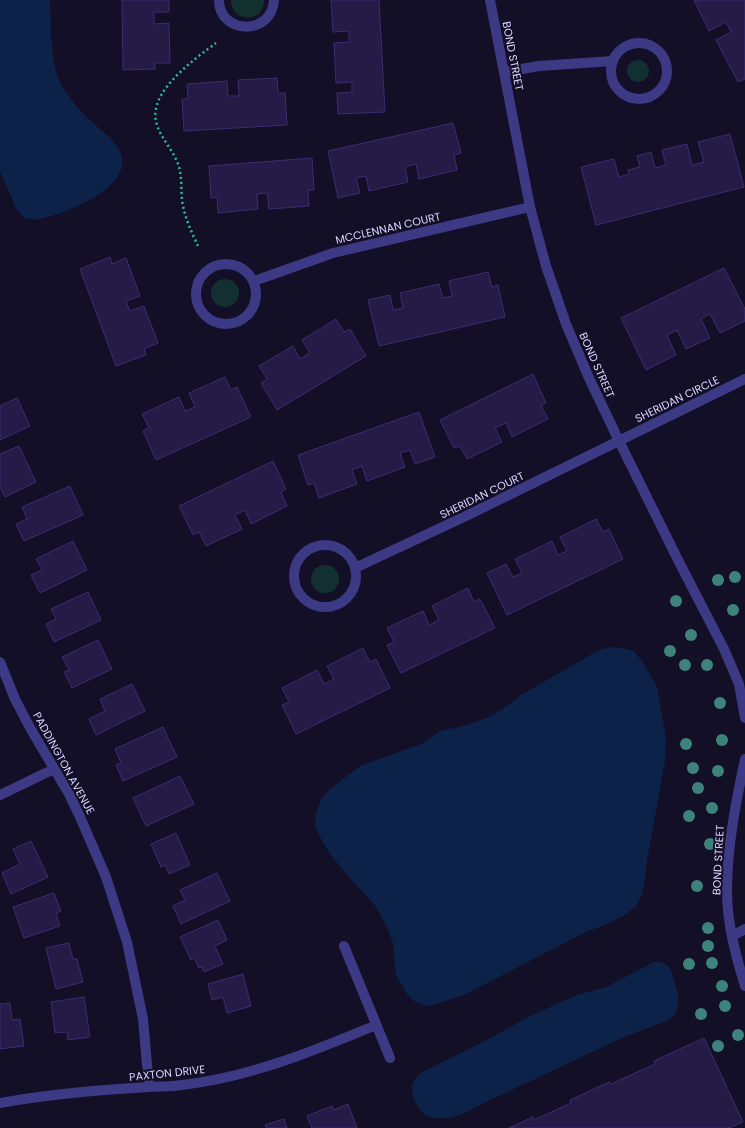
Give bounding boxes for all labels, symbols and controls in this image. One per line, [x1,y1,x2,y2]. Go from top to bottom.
street label: BOND STREET [498,20,528,92]
street label: MCCLENNAN COURT [334,208,442,248]
street label: BOND STREET [575,330,619,400]
street label: SHERIDAN CIRCLE [632,372,722,426]
street label: SHERIDAN COURT [437,468,527,522]
street label: PADDINGTON AVENUE [29,709,99,817]
street label: BOND STREET [708,824,728,895]
street label: PAXTON DRIVE [128,1061,206,1085]

